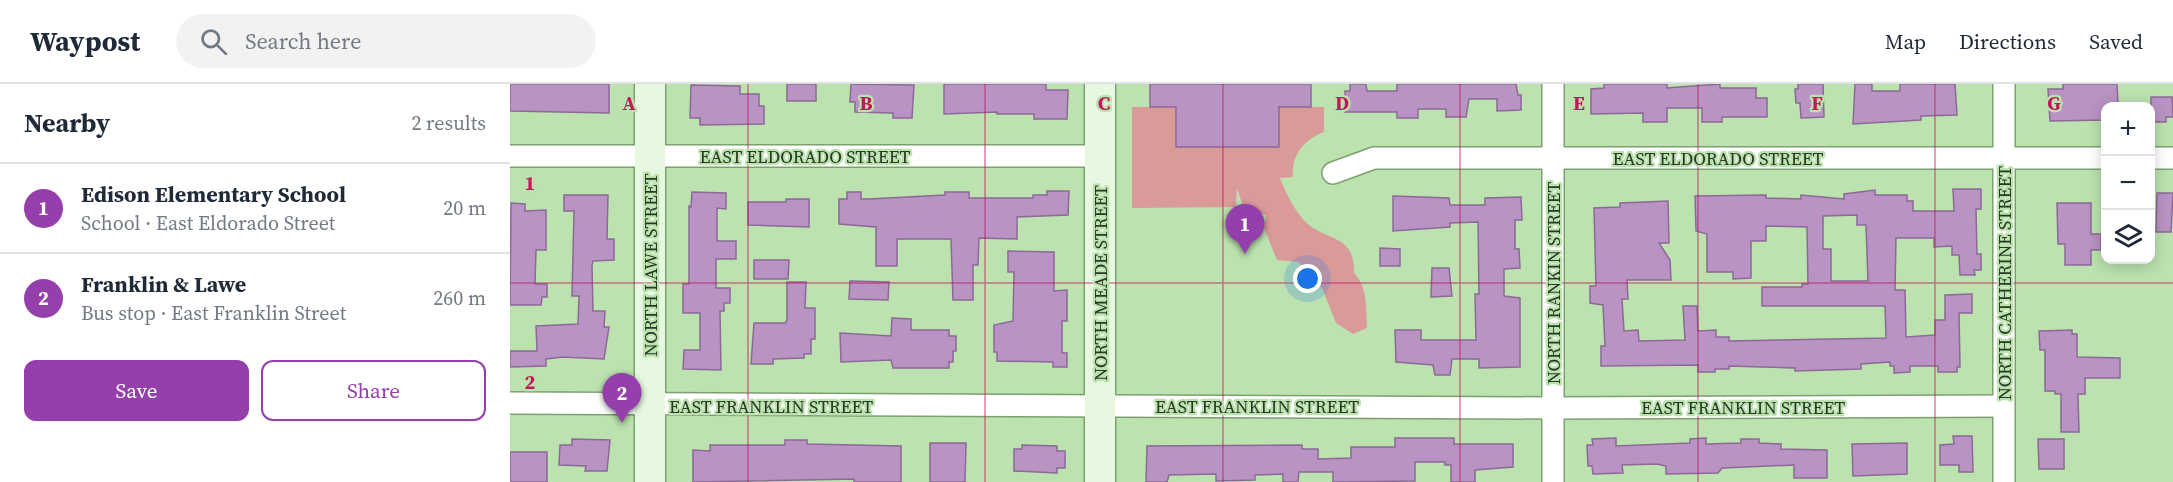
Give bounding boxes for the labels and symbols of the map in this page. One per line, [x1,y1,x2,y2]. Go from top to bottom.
text: A [622,89,636,117]
text: B [859,89,873,117]
text: C [1098,89,1110,117]
text: D [1335,89,1349,117]
text: E [1573,89,1585,117]
text: F [1811,89,1823,117]
text: G [2047,89,2061,117]
street label: EAST ELDORADO STREET [700,144,911,169]
street label: EAST ELDORADO STREET [1613,146,1824,171]
street label: NORTH CATHERINE STREET [1992,166,2017,400]
text: 1 [525,169,535,197]
street label: NORTH LAWE STREET [638,173,663,357]
street label: NORTH RANKIN STREET [1541,182,1566,384]
street label: NORTH MEADE STREET [1088,185,1113,381]
pin: 1 [1226,204,1264,254]
your location [1293,264,1322,293]
text: 2 [525,368,536,396]
pin: 2 [602,374,642,423]
street label: EAST FRANKLIN STREET [669,394,873,419]
street label: EAST FRANKLIN STREET [1155,394,1359,419]
street label: EAST FRANKLIN STREET [1641,395,1845,420]

